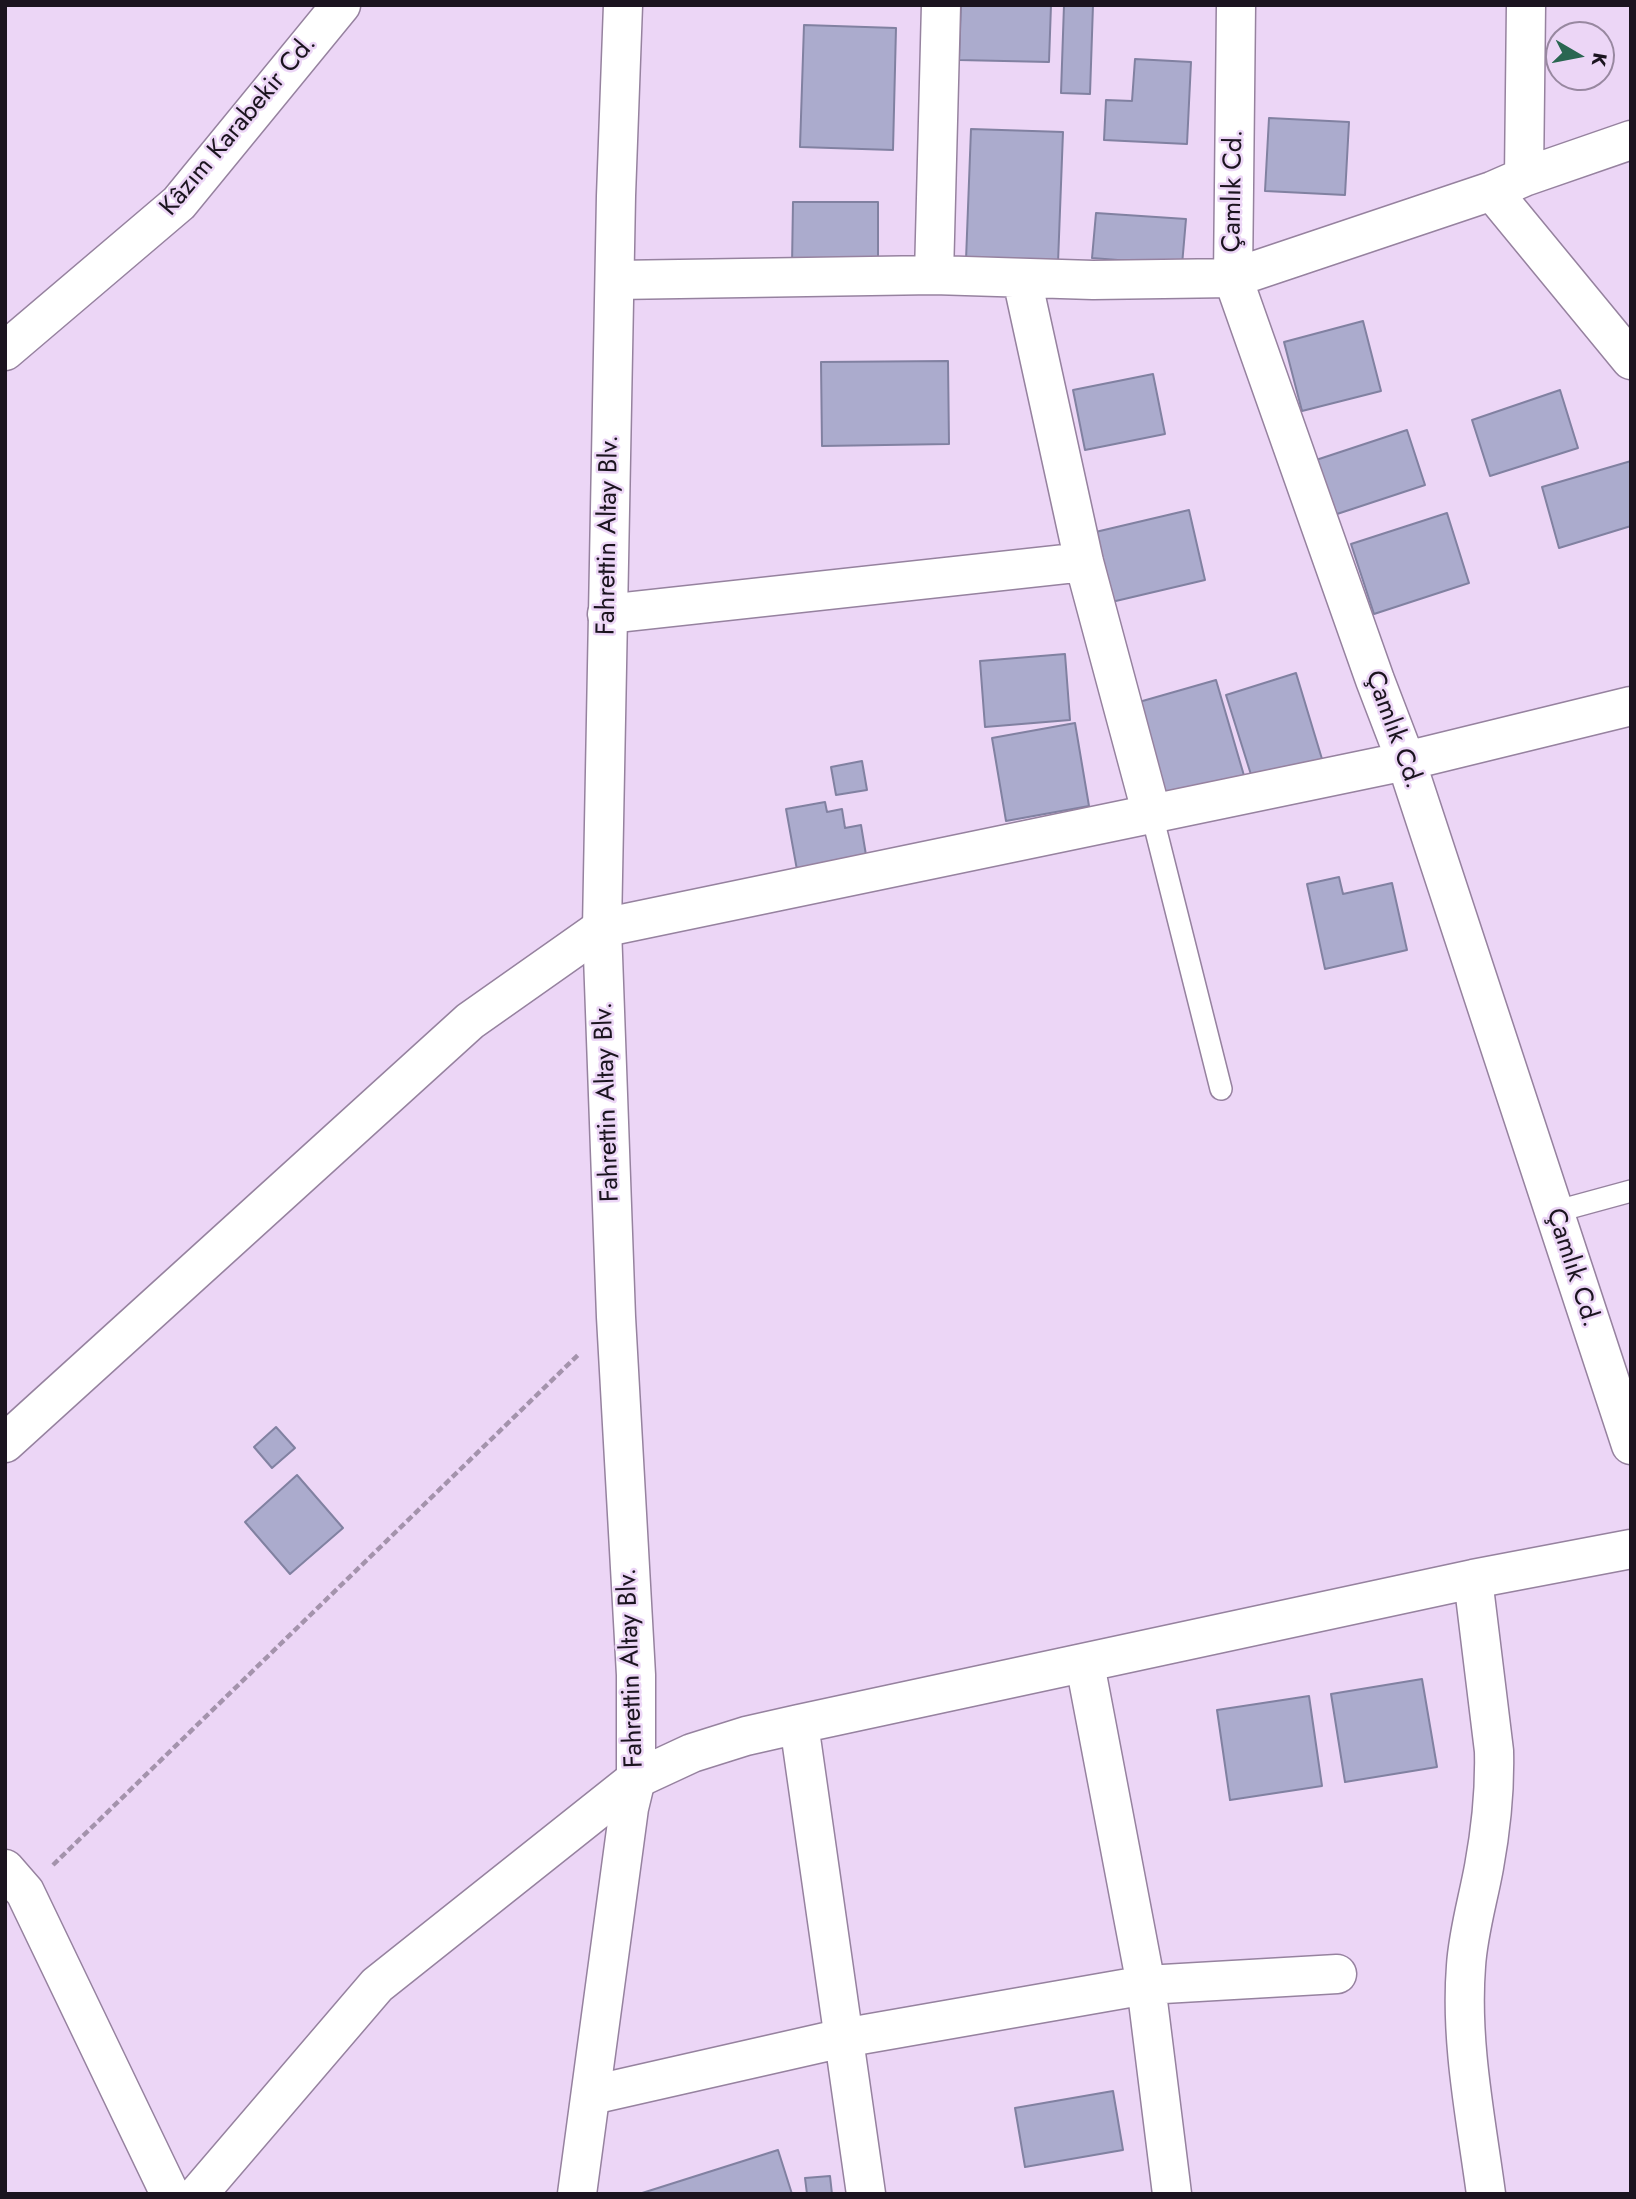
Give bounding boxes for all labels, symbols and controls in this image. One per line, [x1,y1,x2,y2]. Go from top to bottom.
north arrow [1545,21,1615,91]
street label: Kâzım Karabekir Cd. [154,29,324,223]
text: K [1585,51,1614,68]
street label: Çamlık Cd. [1217,129,1251,253]
street label: Fahrettin Altay Blv. [592,435,626,635]
street label: Çamlık Cd. [1357,667,1429,793]
street label: Fahrettin Altay Blv. [589,1001,627,1203]
street label: Çamlık Cd. [1538,1205,1606,1331]
street label: Fahrettin Altay Blv. [613,1567,651,1769]

